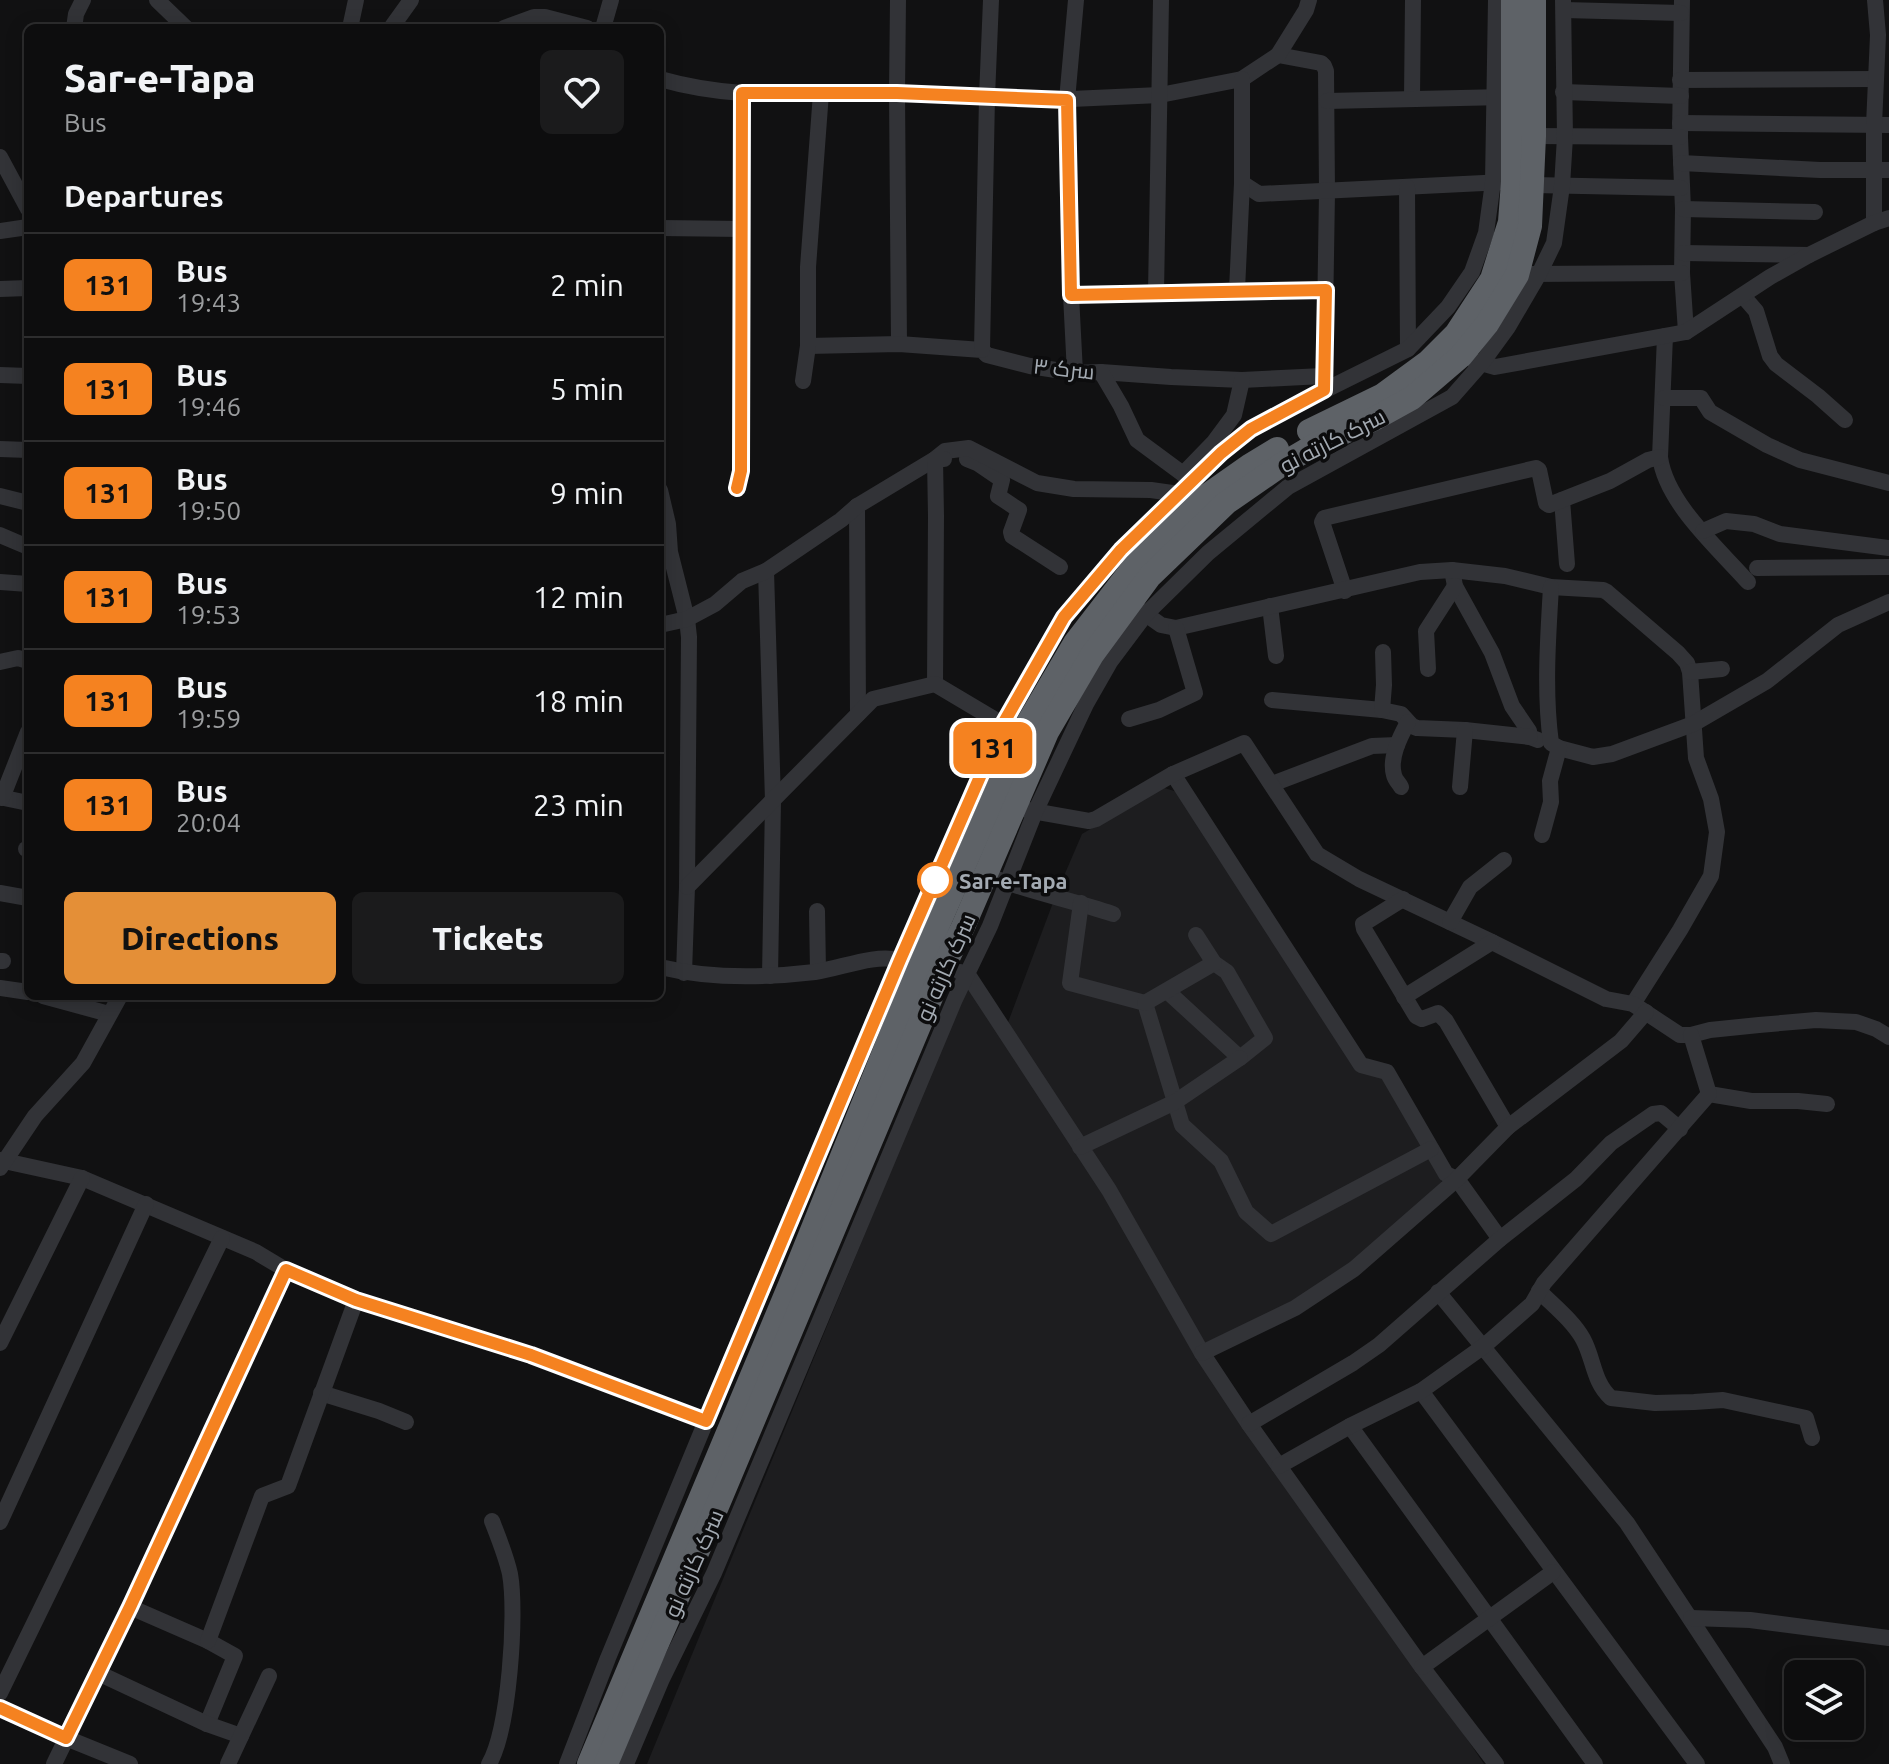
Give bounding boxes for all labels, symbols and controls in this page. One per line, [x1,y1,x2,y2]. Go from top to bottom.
button: heart [540,50,624,134]
text: Sar-e-Tapa [64,57,255,99]
text: Bus [64,108,107,137]
text: Departures [64,179,224,213]
text: Bus [176,254,228,288]
text: 2 min [550,268,624,302]
text: 131 [84,269,132,300]
text: 19:43 [176,288,241,317]
street label: سرک ۳ [1032,352,1096,385]
text: Bus [176,358,228,392]
text: 5 min [550,372,624,406]
text: 131 [84,373,132,404]
text: 19:46 [176,392,241,421]
street label: سرک کارته نو [1275,403,1389,478]
text: Bus [176,462,228,496]
text: 9 min [550,476,624,510]
text: 131 [84,477,132,508]
text: 19:50 [176,496,241,525]
text: Bus [176,566,228,600]
text: 12 min [533,580,624,614]
text: 131 [84,581,132,612]
text: 19:53 [176,600,241,629]
text: Bus [176,670,228,704]
text: 18 min [533,684,624,718]
text: 131 [84,685,132,716]
text: 19:59 [176,704,241,733]
line badge: 131 [947,722,1039,774]
text: 131 [969,732,1017,763]
text: Bus [176,774,228,808]
text: 23 min [533,788,624,822]
text: 131 [84,789,132,820]
text: 20:04 [176,808,241,837]
marker: Sar-e-Tapa [918,863,952,897]
place label: Sar-e-Tapa [959,868,1068,893]
button: Directions [64,892,336,984]
button: Tickets [352,892,624,984]
street label: سرک کارته نو [910,909,981,1025]
street label: سرک کارته نو [658,1505,729,1621]
map controls [1784,1660,1864,1740]
button: layers [1784,1660,1864,1740]

